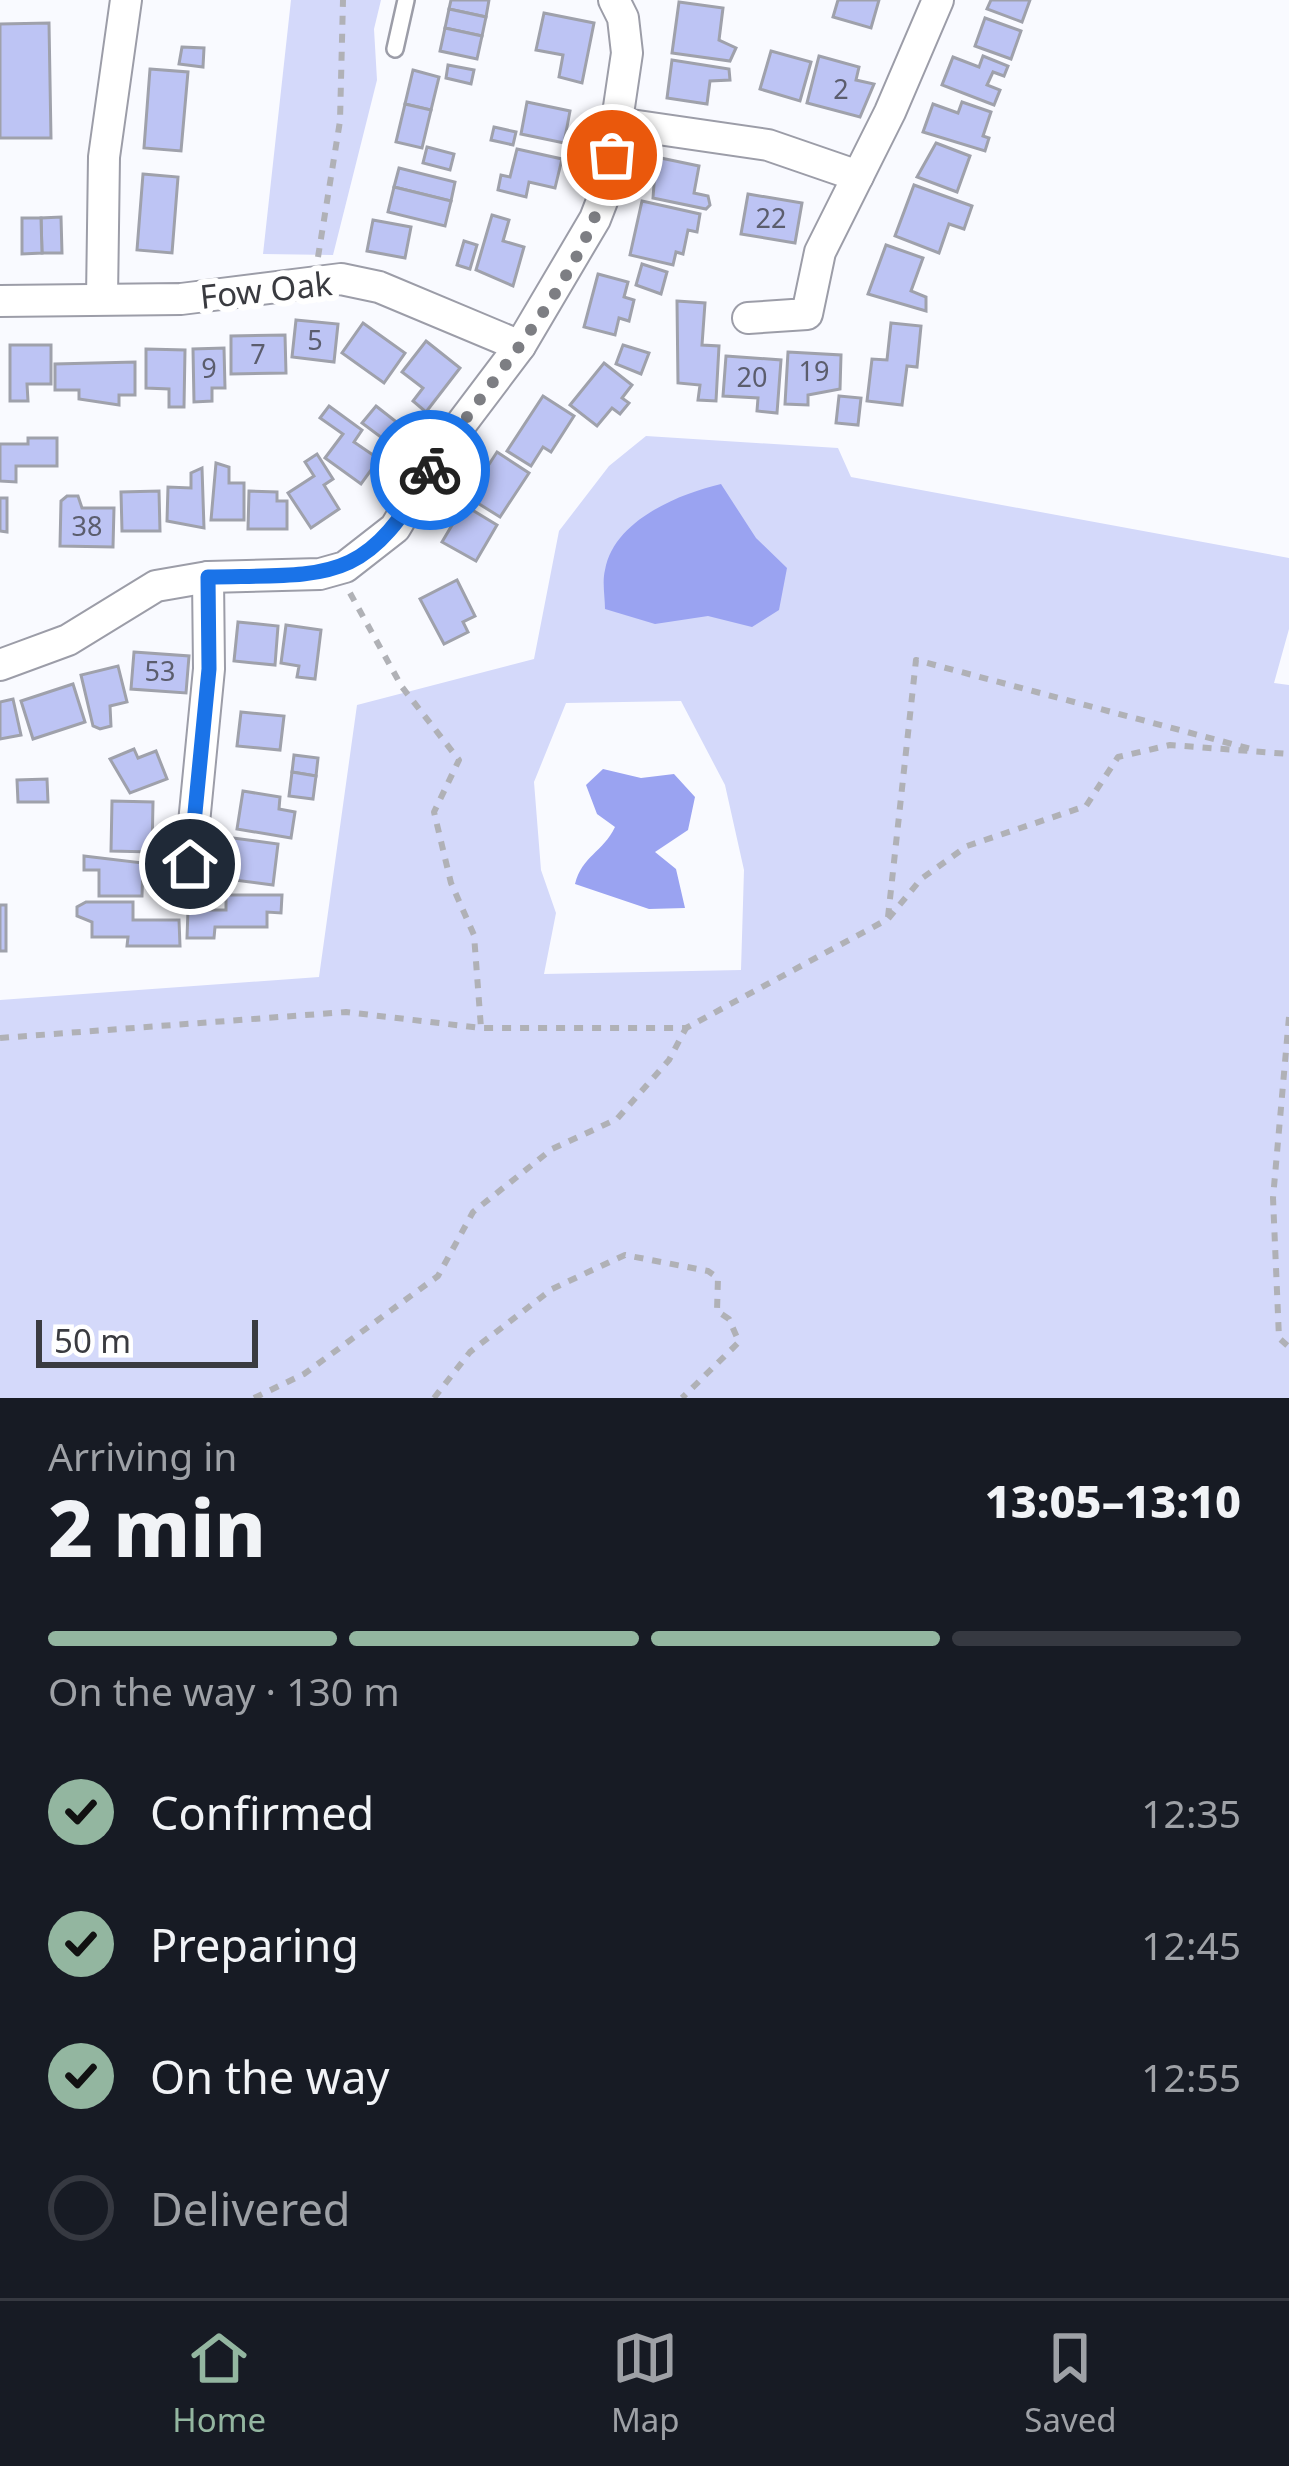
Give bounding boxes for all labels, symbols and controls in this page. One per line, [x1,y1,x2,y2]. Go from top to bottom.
house number: 2 [833,70,849,107]
pin [561,104,663,206]
icon: bag [579,122,645,188]
house number: 22 [756,199,786,236]
street label: Fow Oak [198,260,335,319]
house number: 5 [307,321,323,358]
house number: 7 [250,335,266,372]
house number: 9 [201,349,217,386]
house number: 19 [799,352,829,389]
house number: 20 [737,358,767,395]
courier [370,410,490,530]
icon: bike [397,437,463,503]
house number: 38 [72,507,102,544]
house number: 53 [145,652,175,689]
pin [139,813,241,915]
icon: home [157,831,223,897]
scale bar [36,1314,258,1367]
text: 50 m [54,1318,131,1363]
text: Arriving in [48,1429,237,1482]
text: 13:05–13:10 [985,1470,1241,1531]
text: 2 min [48,1474,266,1580]
text: On the way · 130 m [48,1664,400,1717]
icon: check [48,1779,114,1845]
text: Confirmed [150,1782,374,1843]
text: 12:35 [1141,1786,1241,1839]
icon: check [48,1911,114,1977]
text: Preparing [150,1914,359,1975]
text: 12:45 [1141,1918,1241,1971]
icon: check [48,2043,114,2109]
text: On the way [150,2046,389,2107]
text: 12:55 [1141,2050,1241,2103]
text: Delivered [150,2178,350,2239]
tab: Home [172,2325,266,2442]
tab: Map [611,2325,680,2442]
tab: Saved [1024,2325,1117,2442]

